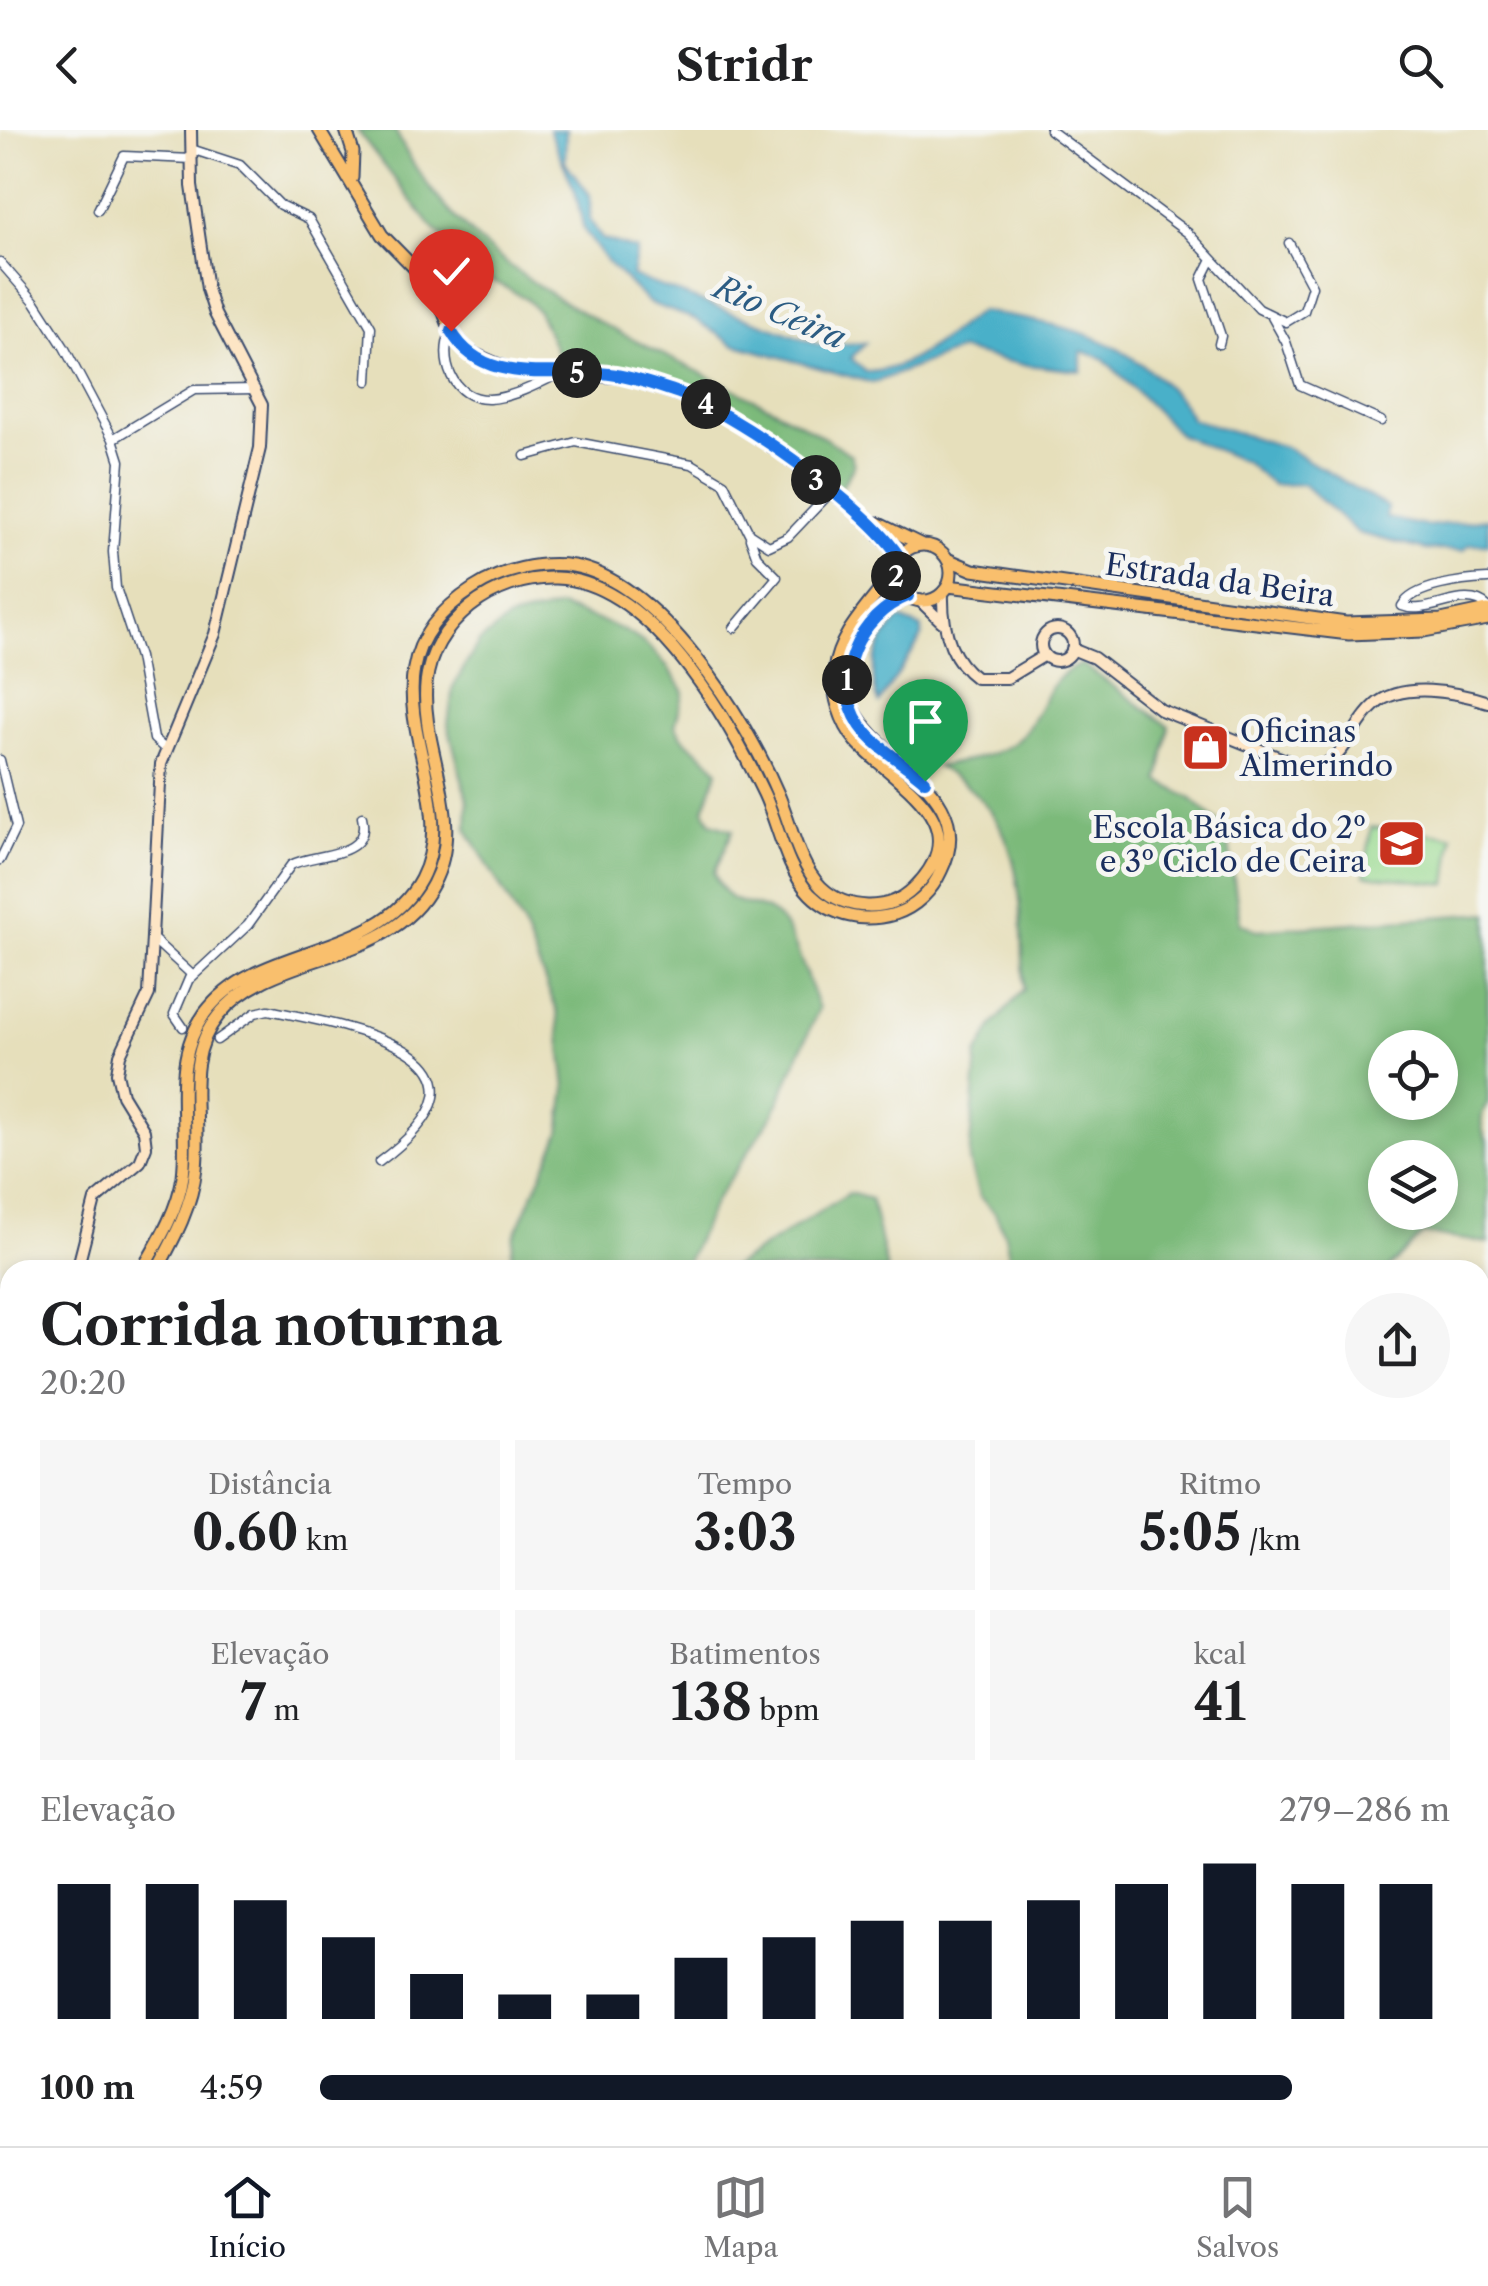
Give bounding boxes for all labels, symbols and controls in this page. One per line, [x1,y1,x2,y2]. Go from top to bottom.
text: Stridr [676,37,812,93]
icon: back [40,38,95,93]
icon: search [1393,38,1448,93]
pin [409,229,494,332]
icon: check [424,244,479,299]
water label: Rio Ceira [706,266,852,357]
pin: 5 [552,348,602,398]
text: 5 [569,356,585,390]
pin: 4 [681,379,731,429]
text: 4 [698,387,714,421]
pin: 3 [791,455,841,505]
text: 3 [808,463,824,497]
street label: Estrada da Beira [1103,546,1337,614]
pin: 2 [871,551,921,601]
text: 2 [888,559,904,593]
pin: 1 [822,655,872,705]
text: 1 [841,663,853,697]
pin [883,679,968,782]
icon: arrive [898,694,953,749]
place label: Oficinas Almerindo [1239,713,1393,784]
shop icon: Oficinas Almerindo [1179,722,1231,774]
place label: Escola Básica do 2º e 3º Ciclo de Ceira [1093,809,1366,880]
school or university icon: Escola Básica do 2º e 3º Ciclo de Ceira [1375,818,1427,870]
map controls [1368,1030,1458,1230]
button: locate [1368,1030,1458,1120]
button: layers [1368,1140,1458,1230]
text: Corrida noturna [40,1292,502,1359]
button: share [1345,1293,1450,1398]
text: 20:20 [40,1363,126,1402]
text: Distância [208,1467,332,1501]
text: Tempo [698,1467,792,1501]
text: Ritmo [1179,1467,1261,1501]
text: 0.60 [192,1501,299,1563]
text: 3:03 [693,1501,797,1563]
text: 5:05 [1139,1501,1241,1563]
text: km [299,1523,348,1557]
text: /km [1241,1523,1301,1557]
text: Elevação [211,1637,329,1671]
text: Batimentos [669,1637,821,1671]
text: kcal [1194,1637,1246,1671]
text: 7 [240,1671,266,1733]
text: 138 [670,1671,752,1733]
text: 41 [1194,1671,1246,1733]
text: m [266,1693,300,1727]
text: bpm [752,1693,820,1727]
text: Elevação [40,1790,176,1829]
text: 279–286 m [1279,1790,1450,1829]
text: 100 m [40,2068,135,2107]
text: 4:59 [200,2068,264,2107]
tab: Início [209,2170,286,2264]
tab: Mapa [703,2170,778,2264]
tab: Salvos [1196,2170,1279,2264]

